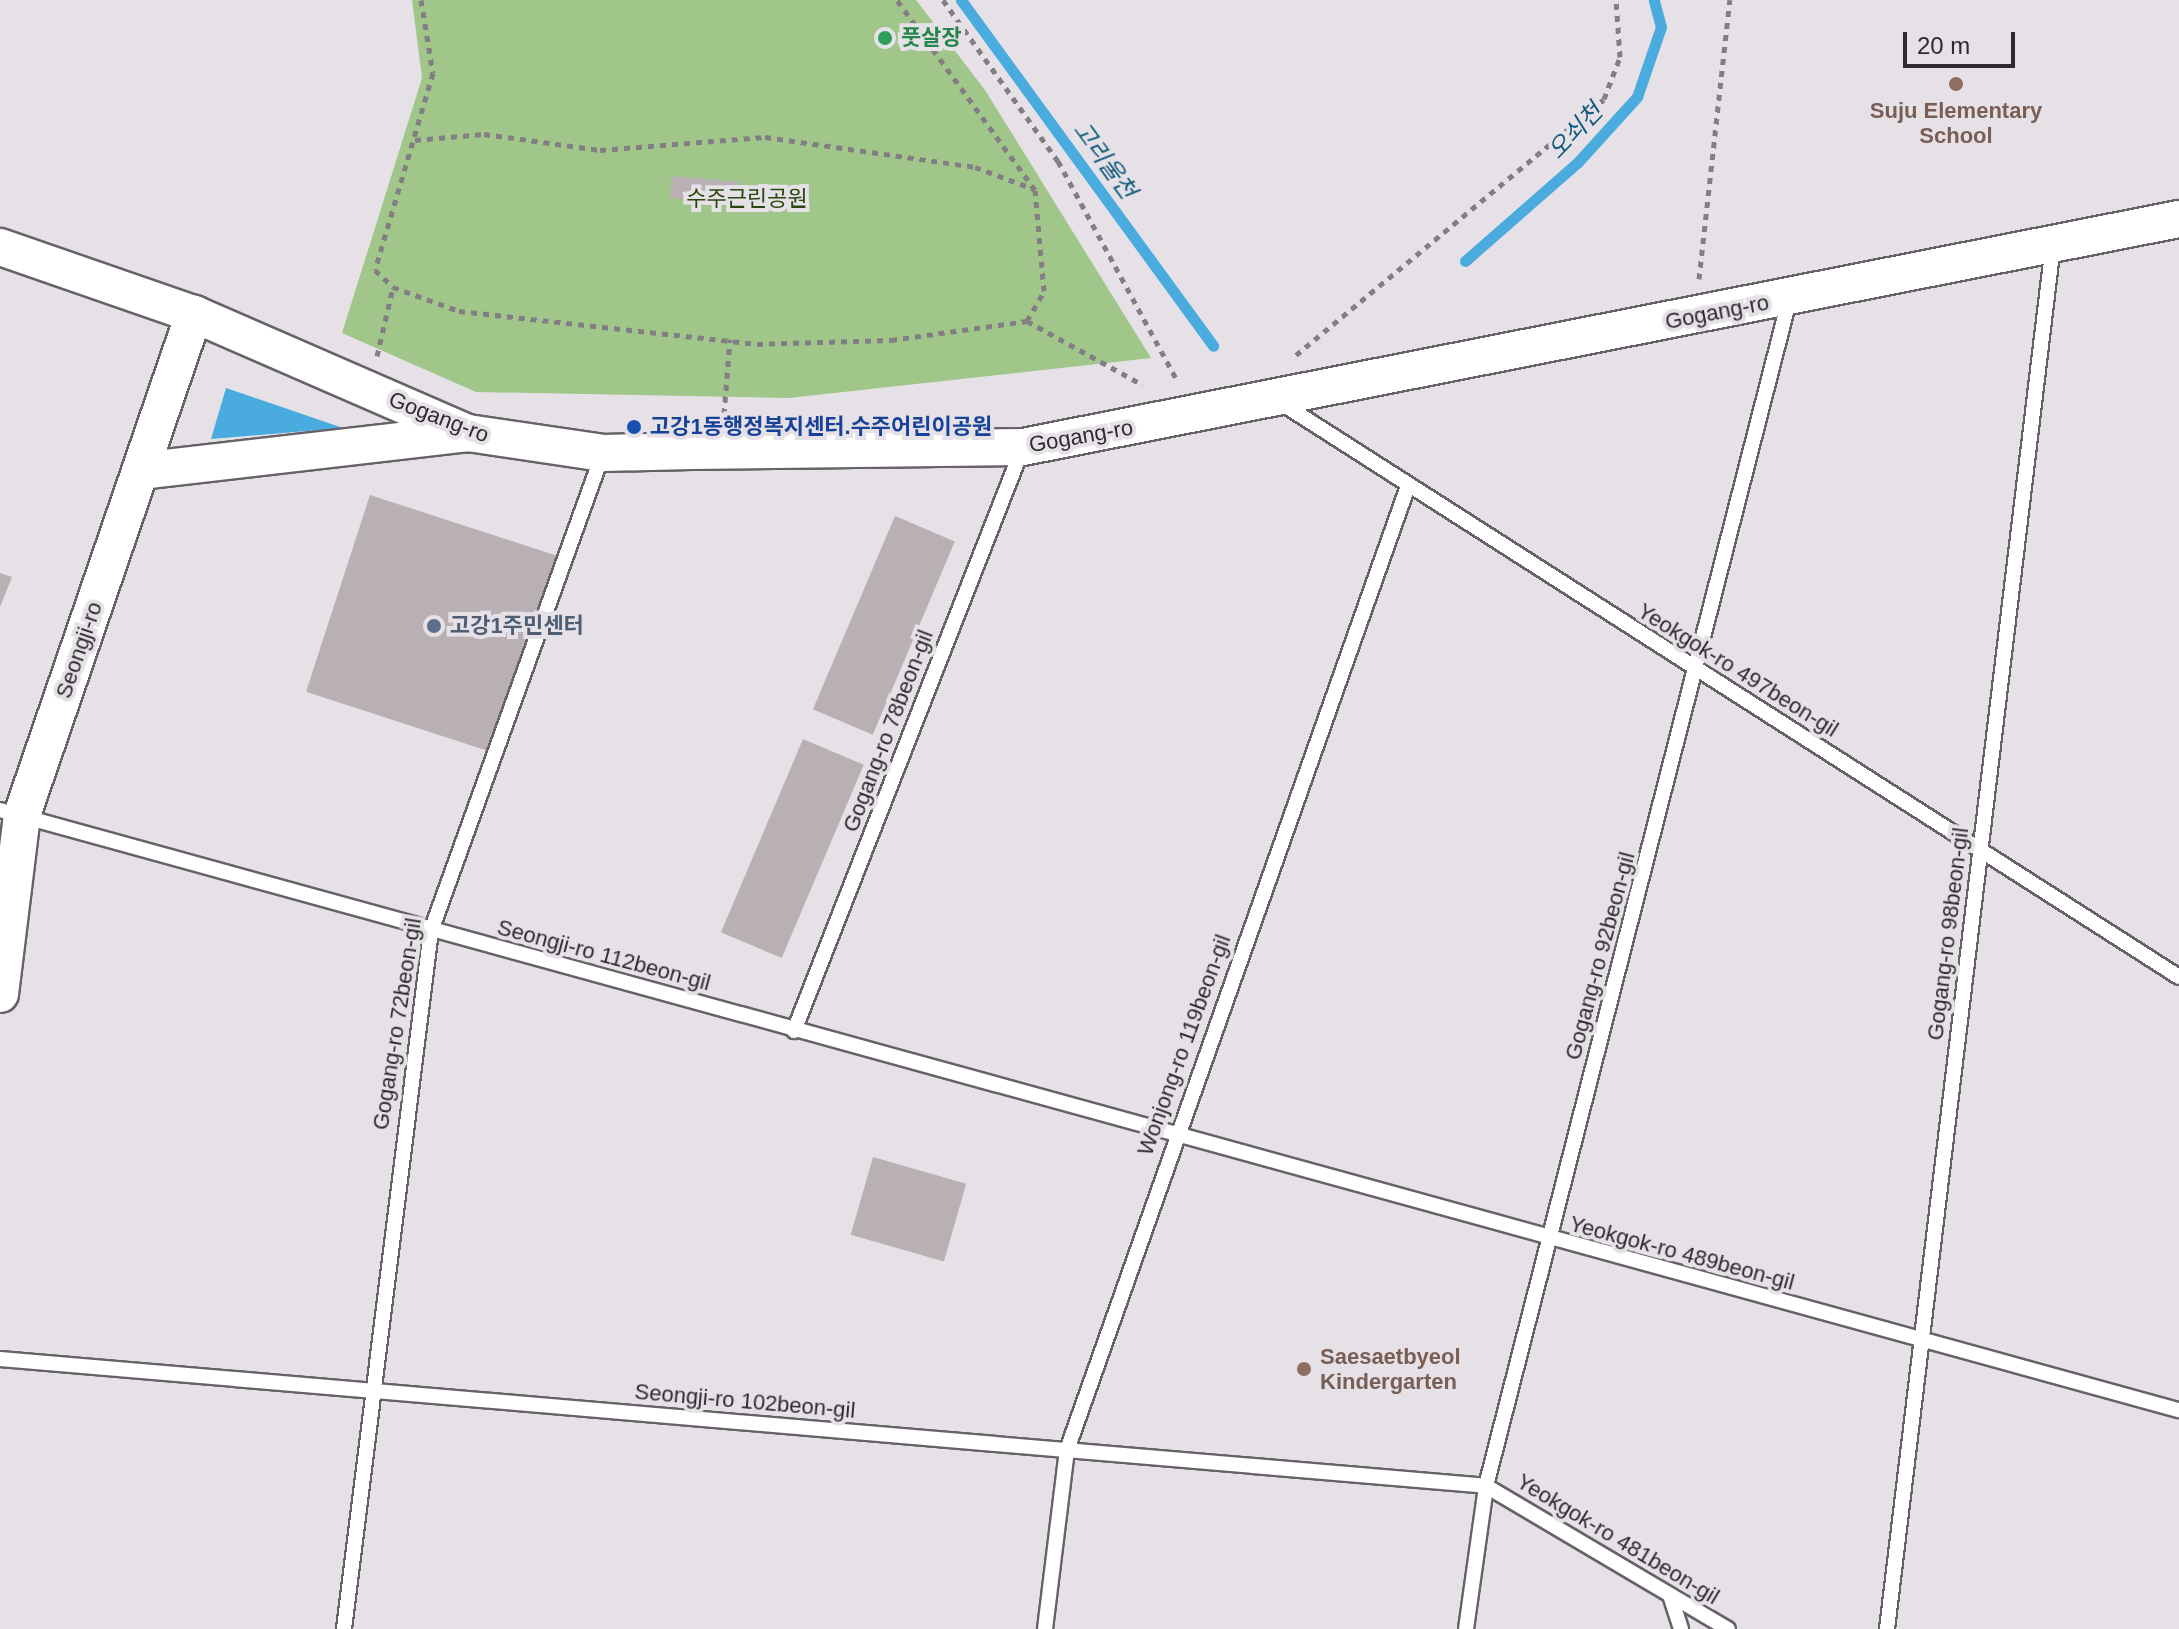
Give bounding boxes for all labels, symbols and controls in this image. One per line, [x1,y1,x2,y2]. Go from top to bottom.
scale bar [1907,16,2019,66]
place label: 풋살장 [901,25,962,51]
marker: 풋살장 [876,29,894,47]
text: 20 m [1917,32,1970,59]
marker: Suju Elementary School [1947,75,1965,93]
water label: 오쇠천 [1542,97,1608,165]
place label: Suju Elementary School [1870,97,2042,148]
water label: 고리울천 [1067,116,1143,204]
park label: 수주근린공원 [686,186,808,212]
street label: Gogang-ro [1663,289,1771,335]
street label: Gogang-ro [385,386,493,448]
place label: 고강1동행정복지센터.수주어린이공원 [650,414,992,440]
street label: Gogang-ro [1027,414,1135,458]
marker: 고강1동행정복지센터.수주어린이공원 [625,418,643,436]
street label: Yeokgok-ro 497beon-gil [1633,597,1843,743]
street label: Seongji-ro [50,598,108,702]
place label: 고강1주민센터 [450,613,584,639]
marker: 고강1주민센터 [425,617,443,635]
street label: Gogang-ro 78beon-gil [837,626,939,836]
street label: Gogang-ro 98beon-gil [1922,826,1974,1042]
street label: Gogang-ro 92beon-gil [1560,849,1640,1063]
street label: Seongji-ro 112beon-gil [494,914,714,996]
street label: Gogang-ro 72beon-gil [367,916,427,1132]
street label: Wonjong-ro 119beon-gil [1132,931,1236,1159]
street label: Yeokgok-ro 489beon-gil [1567,1210,1797,1296]
place label: Saesaetbyeol Kindergarten [1320,1343,1461,1394]
marker: Saesaetbyeol Kindergarten [1295,1360,1313,1378]
street label: Seongji-ro 102beon-gil [634,1378,856,1424]
street label: Yeokgok-ro 481beon-gil [1512,1468,1724,1610]

